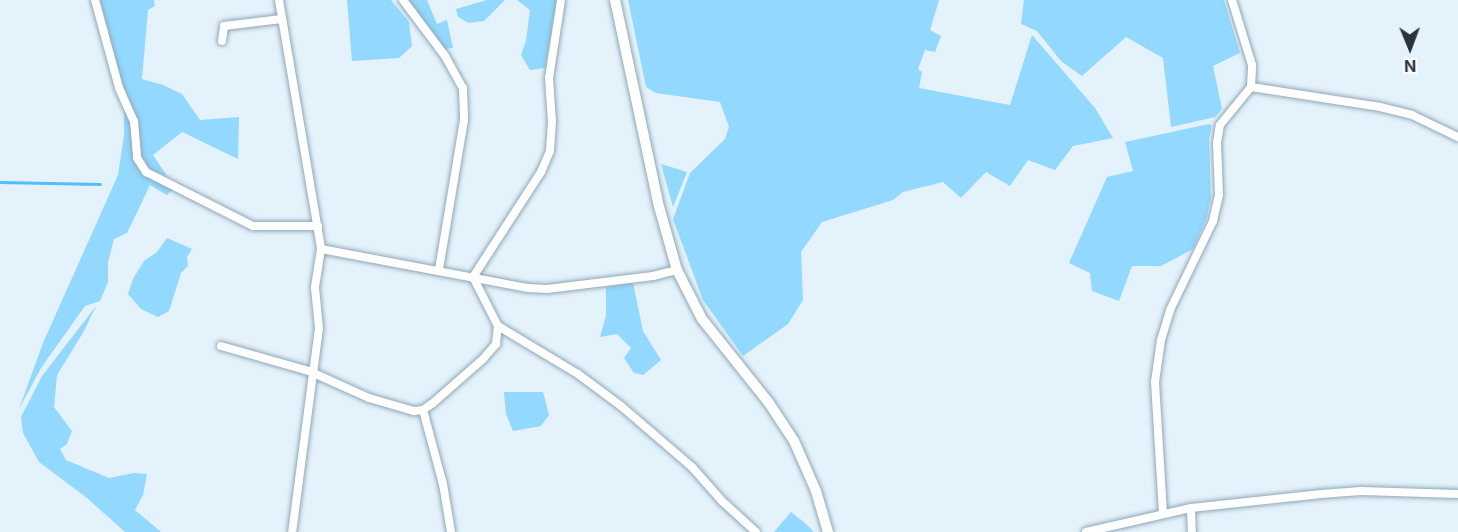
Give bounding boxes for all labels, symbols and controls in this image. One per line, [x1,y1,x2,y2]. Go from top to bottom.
north arrow [1380,18,1440,78]
text: N [1404,56,1417,76]

